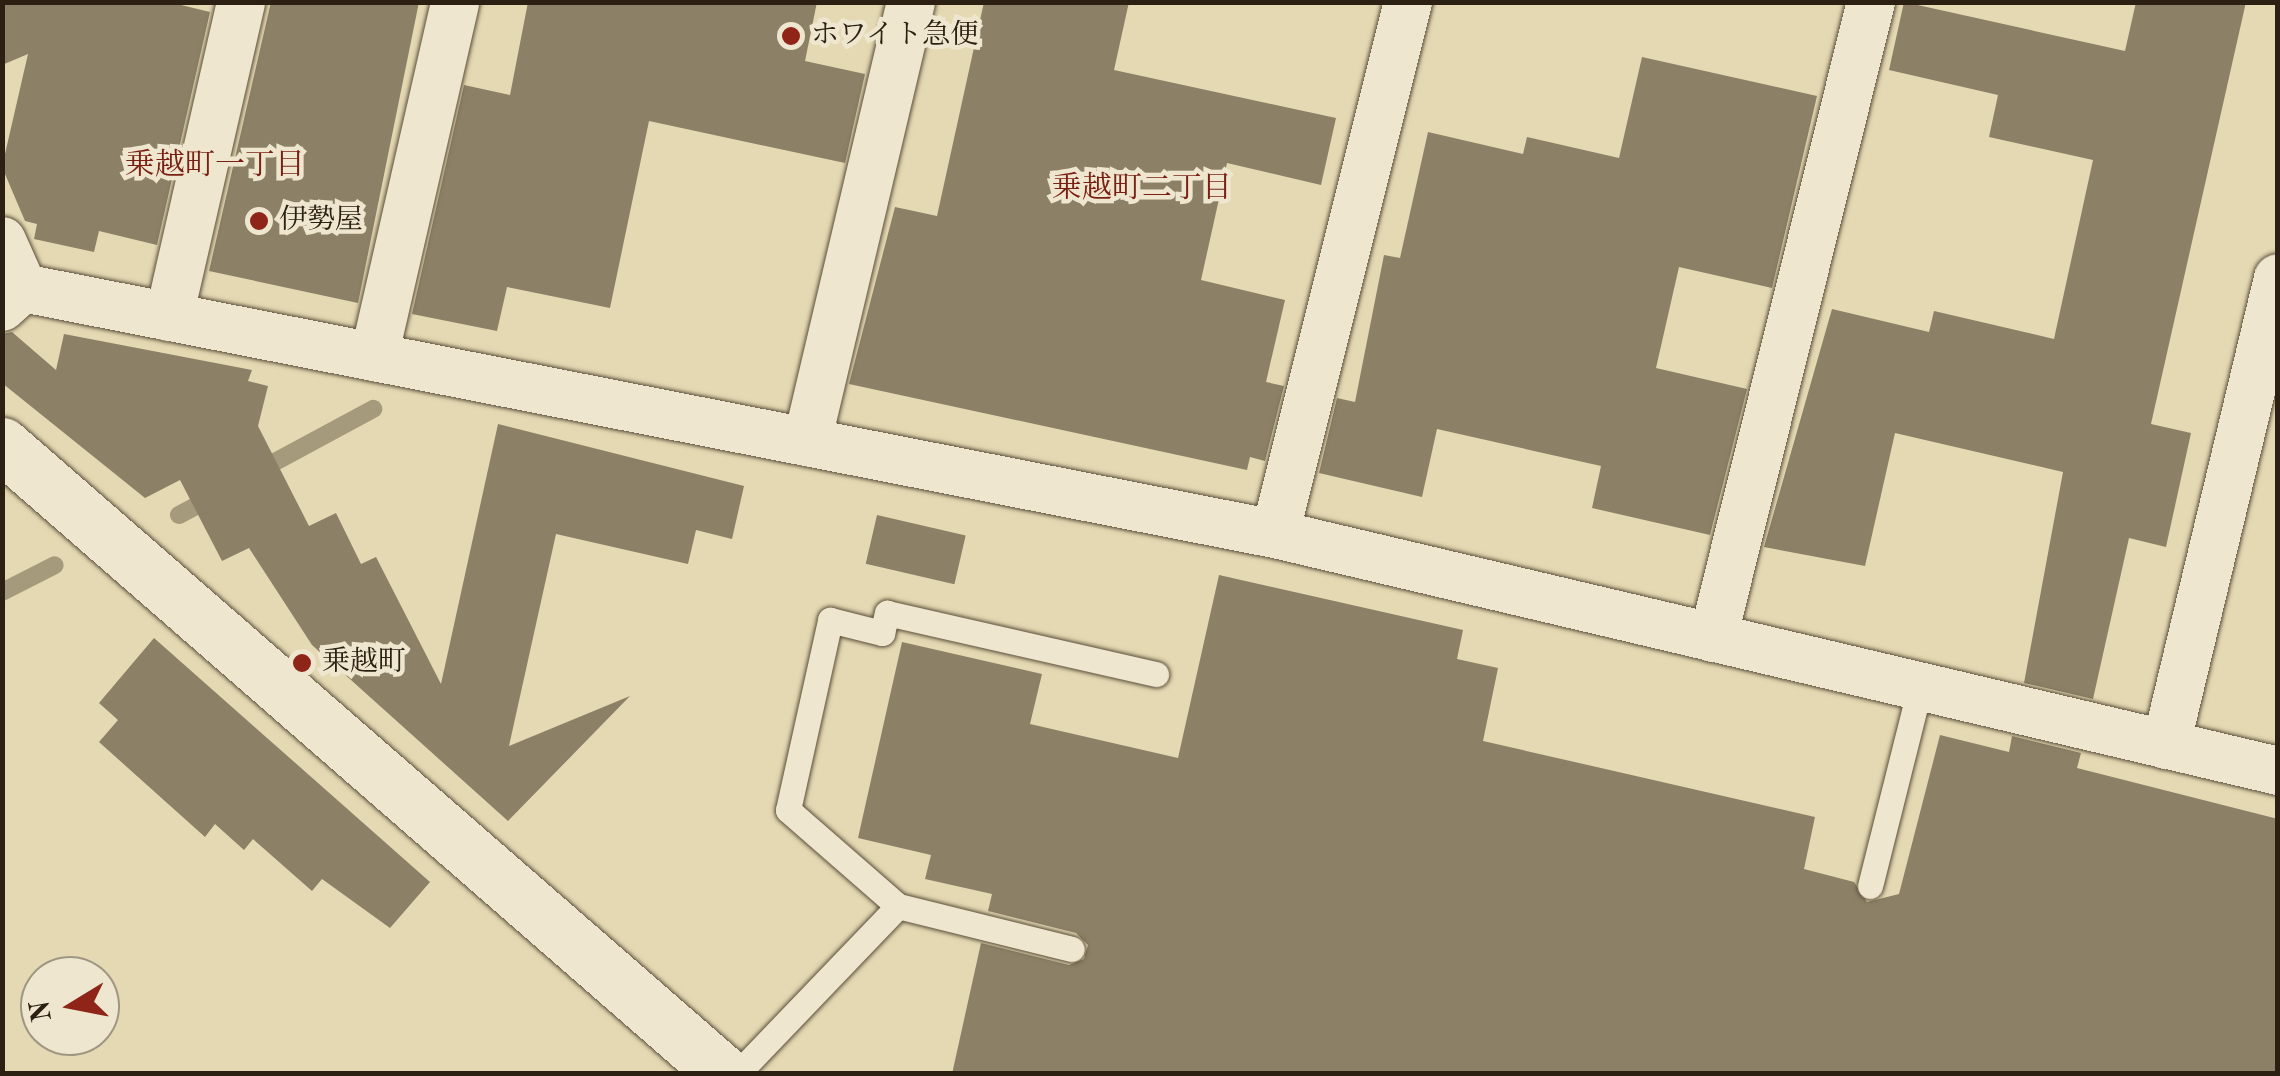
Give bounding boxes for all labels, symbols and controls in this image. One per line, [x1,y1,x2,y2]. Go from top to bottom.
place label: ホワイト急便 [811,19,979,53]
marker: ホワイト急便 [780,25,802,47]
district label: 乗越町一丁目 [125,148,305,184]
district label: 乗越町二丁目 [1052,171,1232,207]
place label: 伊勢屋 [279,204,363,238]
marker: 伊勢屋 [248,210,270,232]
place label: 乗越町 [322,646,406,680]
marker: 乗越町 [291,652,313,674]
north arrow [20,956,120,1056]
text: N [27,998,58,1024]

